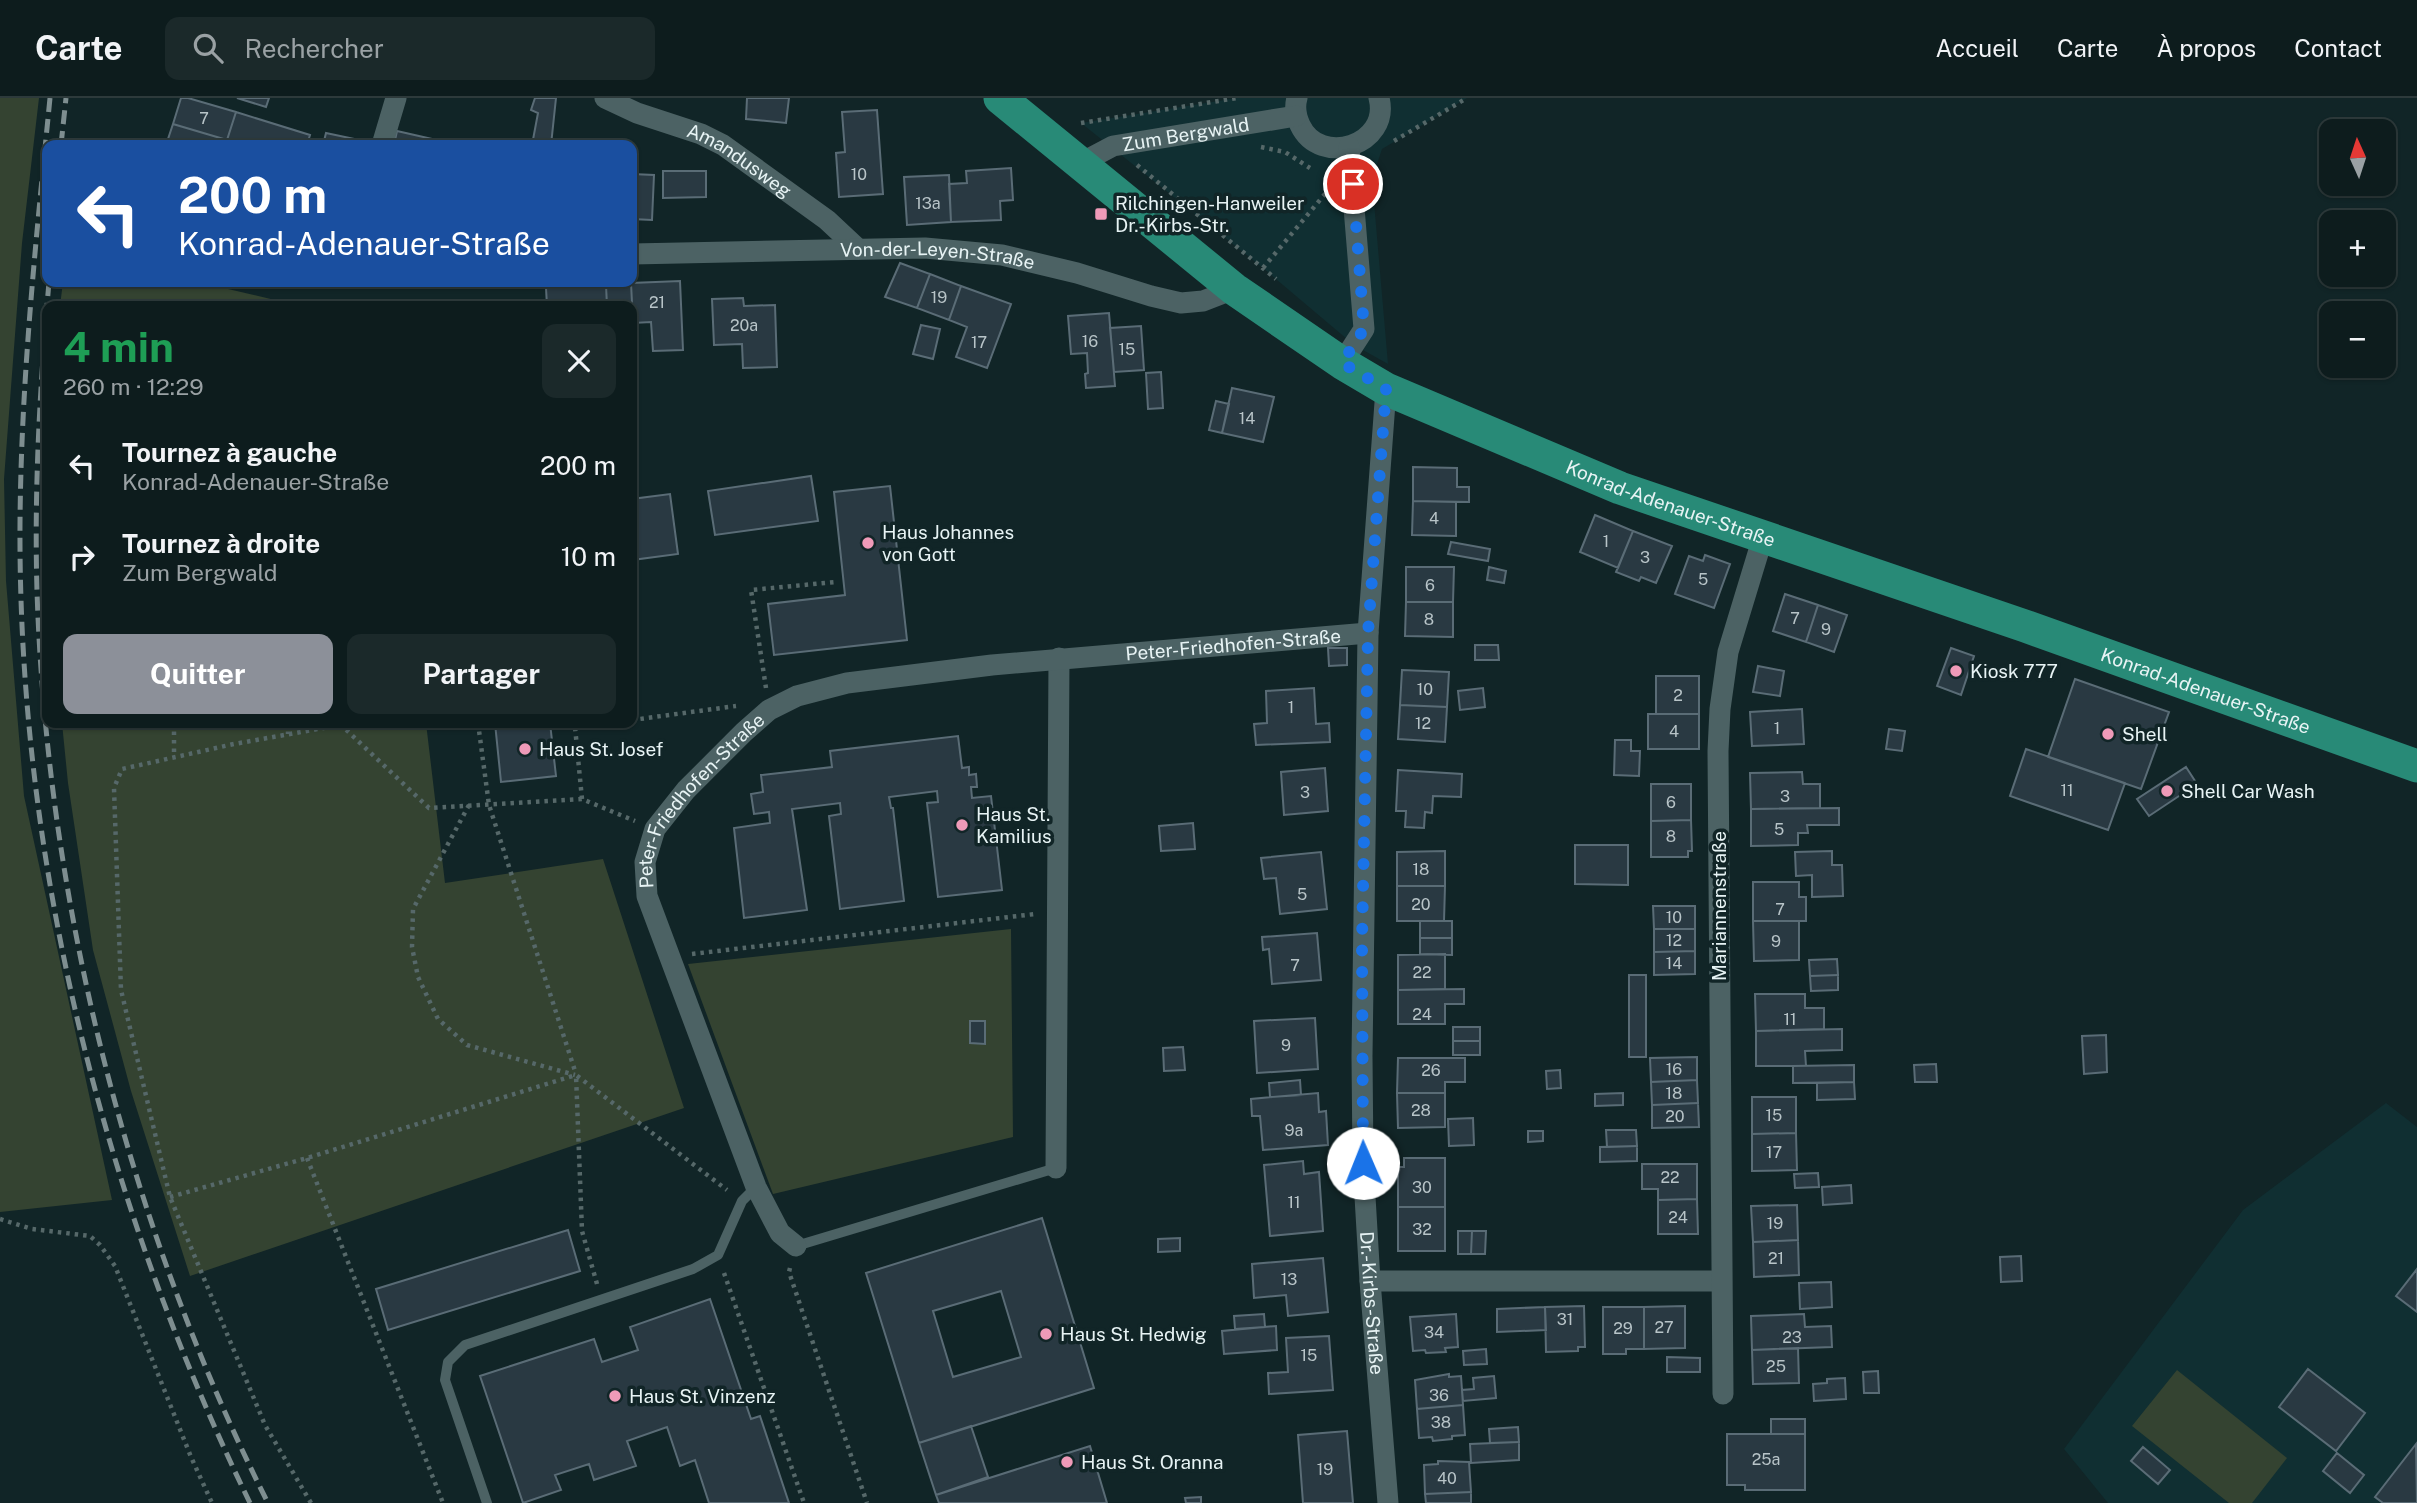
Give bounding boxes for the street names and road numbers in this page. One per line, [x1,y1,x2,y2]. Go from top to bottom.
street label: Zum Bergwald [1120,113,1251,155]
street label: Amandusweg [684,119,796,202]
street label: Von-der-Leyen-Straße [840,237,1037,274]
street label: Konrad-Adenauer-Straße [1563,455,1778,551]
street label: Peter-Friedhofen-Straße [1125,624,1342,665]
street label: Konrad-Adenauer-Straße [2098,643,2314,738]
street label: Peter-Friedhofen-Straße [634,708,769,889]
street label: Mariannenstraße [1708,831,1730,981]
street label: Dr.-Kirbs-Straße [1356,1231,1389,1376]

